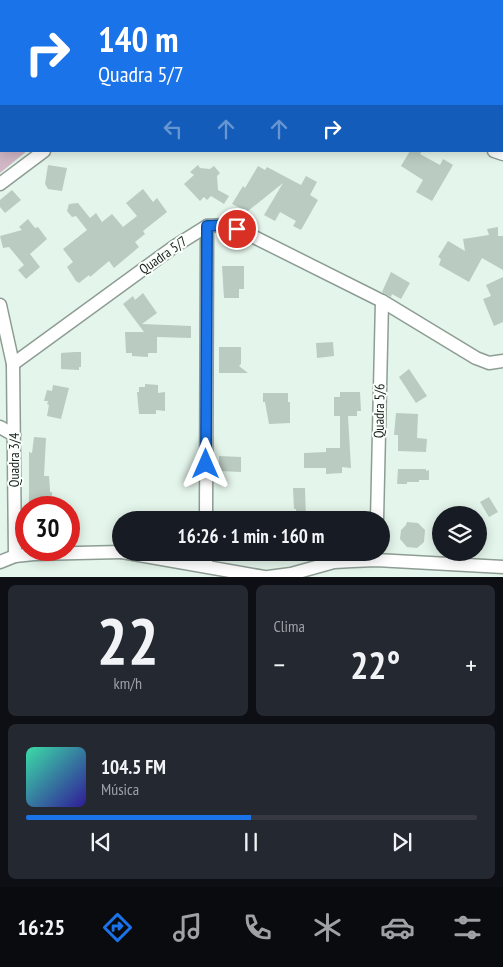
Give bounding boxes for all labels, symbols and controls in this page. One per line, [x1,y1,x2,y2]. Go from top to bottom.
text: 140 m [98,16,179,62]
icon: right [15,20,80,85]
text: Quadra 5/7 [98,60,184,88]
icon: left [159,115,187,143]
icon: ahead [212,115,240,143]
icon: ahead [265,115,293,143]
icon: right [318,115,346,143]
pin [216,208,258,250]
icon: arrive [223,215,251,243]
street label: Quadra 5/7 [135,232,191,278]
street label: Quadra 5/6 [370,384,388,438]
street label: Quadra 3/4 [5,432,23,487]
position arrow [179,437,231,489]
speed limit sign: 30 [15,496,80,561]
map controls [432,506,487,561]
button: layers [432,506,487,561]
text: 16:26 · 1 min · 160 m [178,524,324,548]
text: 22 [97,598,159,682]
text: Clima [274,616,305,636]
text: 22° [350,640,400,689]
text: − [274,646,285,683]
text: + [465,646,477,683]
text: km/h [114,673,142,693]
text: 104.5 FM [101,755,166,779]
text: Música [101,779,139,799]
icon: previous [87,828,115,856]
icon: pause [237,828,265,856]
icon: next [388,828,416,856]
icon: directions [100,910,135,945]
icon: music [170,910,205,945]
icon: phone [240,910,275,945]
icon: climate [310,910,345,945]
icon: car [380,910,415,945]
icon: filters [450,910,485,945]
text: 16:25 [18,913,65,941]

